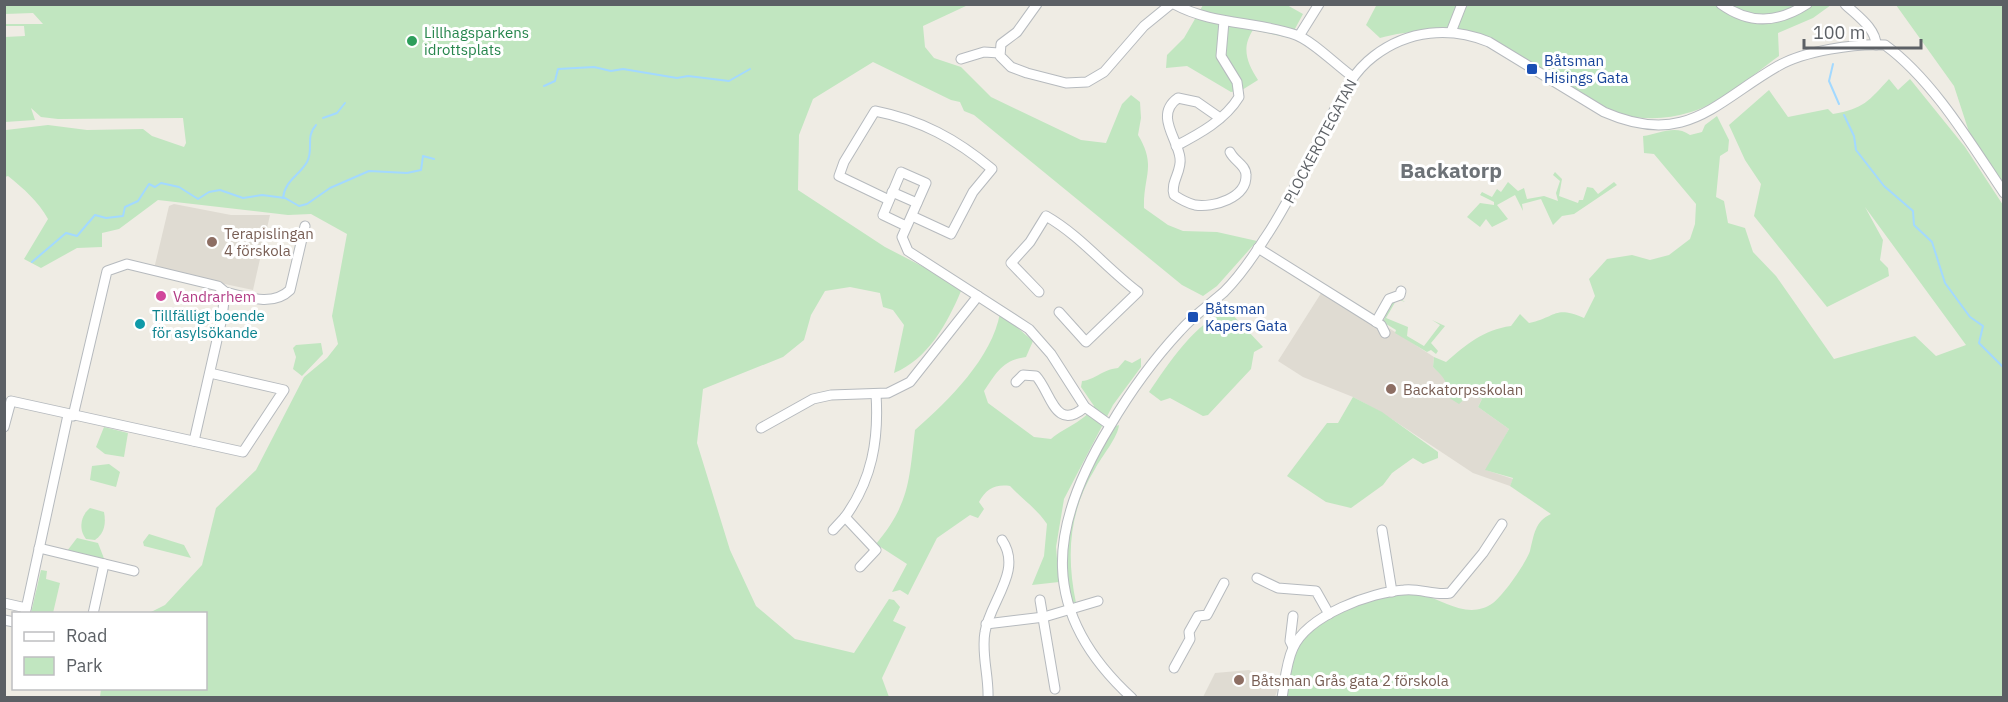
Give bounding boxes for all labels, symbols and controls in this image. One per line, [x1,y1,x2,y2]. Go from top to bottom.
scale bar [1804,12,1921,50]
text: 100 m [1813,21,1865,44]
place label: Lillhagsparkens idrottsplats [424,23,529,59]
marker: Lillhagsparkens idrottsplats [405,34,419,48]
place label: Båtsman Hisings Gata [1544,51,1628,87]
marker: Båtsman Hisings Gata [1525,62,1539,76]
street label: PLOCKEROTEGATAN [1279,75,1361,207]
district label: Backatorp [1400,156,1502,184]
place label: Terapislingan 4 förskola [224,224,314,260]
marker: Terapislingan 4 förskola [205,235,219,249]
place label: Vandrarhem [173,287,256,306]
marker: Vandrarhem [154,289,168,303]
place label: Båtsman Kapers Gata [1205,299,1287,335]
place label: Tillfälligt boende för asylsökande [152,306,265,342]
marker: Båtsman Kapers Gata [1186,310,1200,324]
marker: Tillfälligt boende för asylsökande [133,317,147,331]
place label: Backatorpsskolan [1403,380,1523,399]
marker: Backatorpsskolan [1384,382,1398,396]
legend [12,612,207,690]
text: Road [66,624,107,647]
text: Park [66,654,103,677]
place label: Båtsman Grås gata 2 förskola [1251,671,1449,690]
marker: Båtsman Grås gata 2 förskola [1232,673,1246,687]

